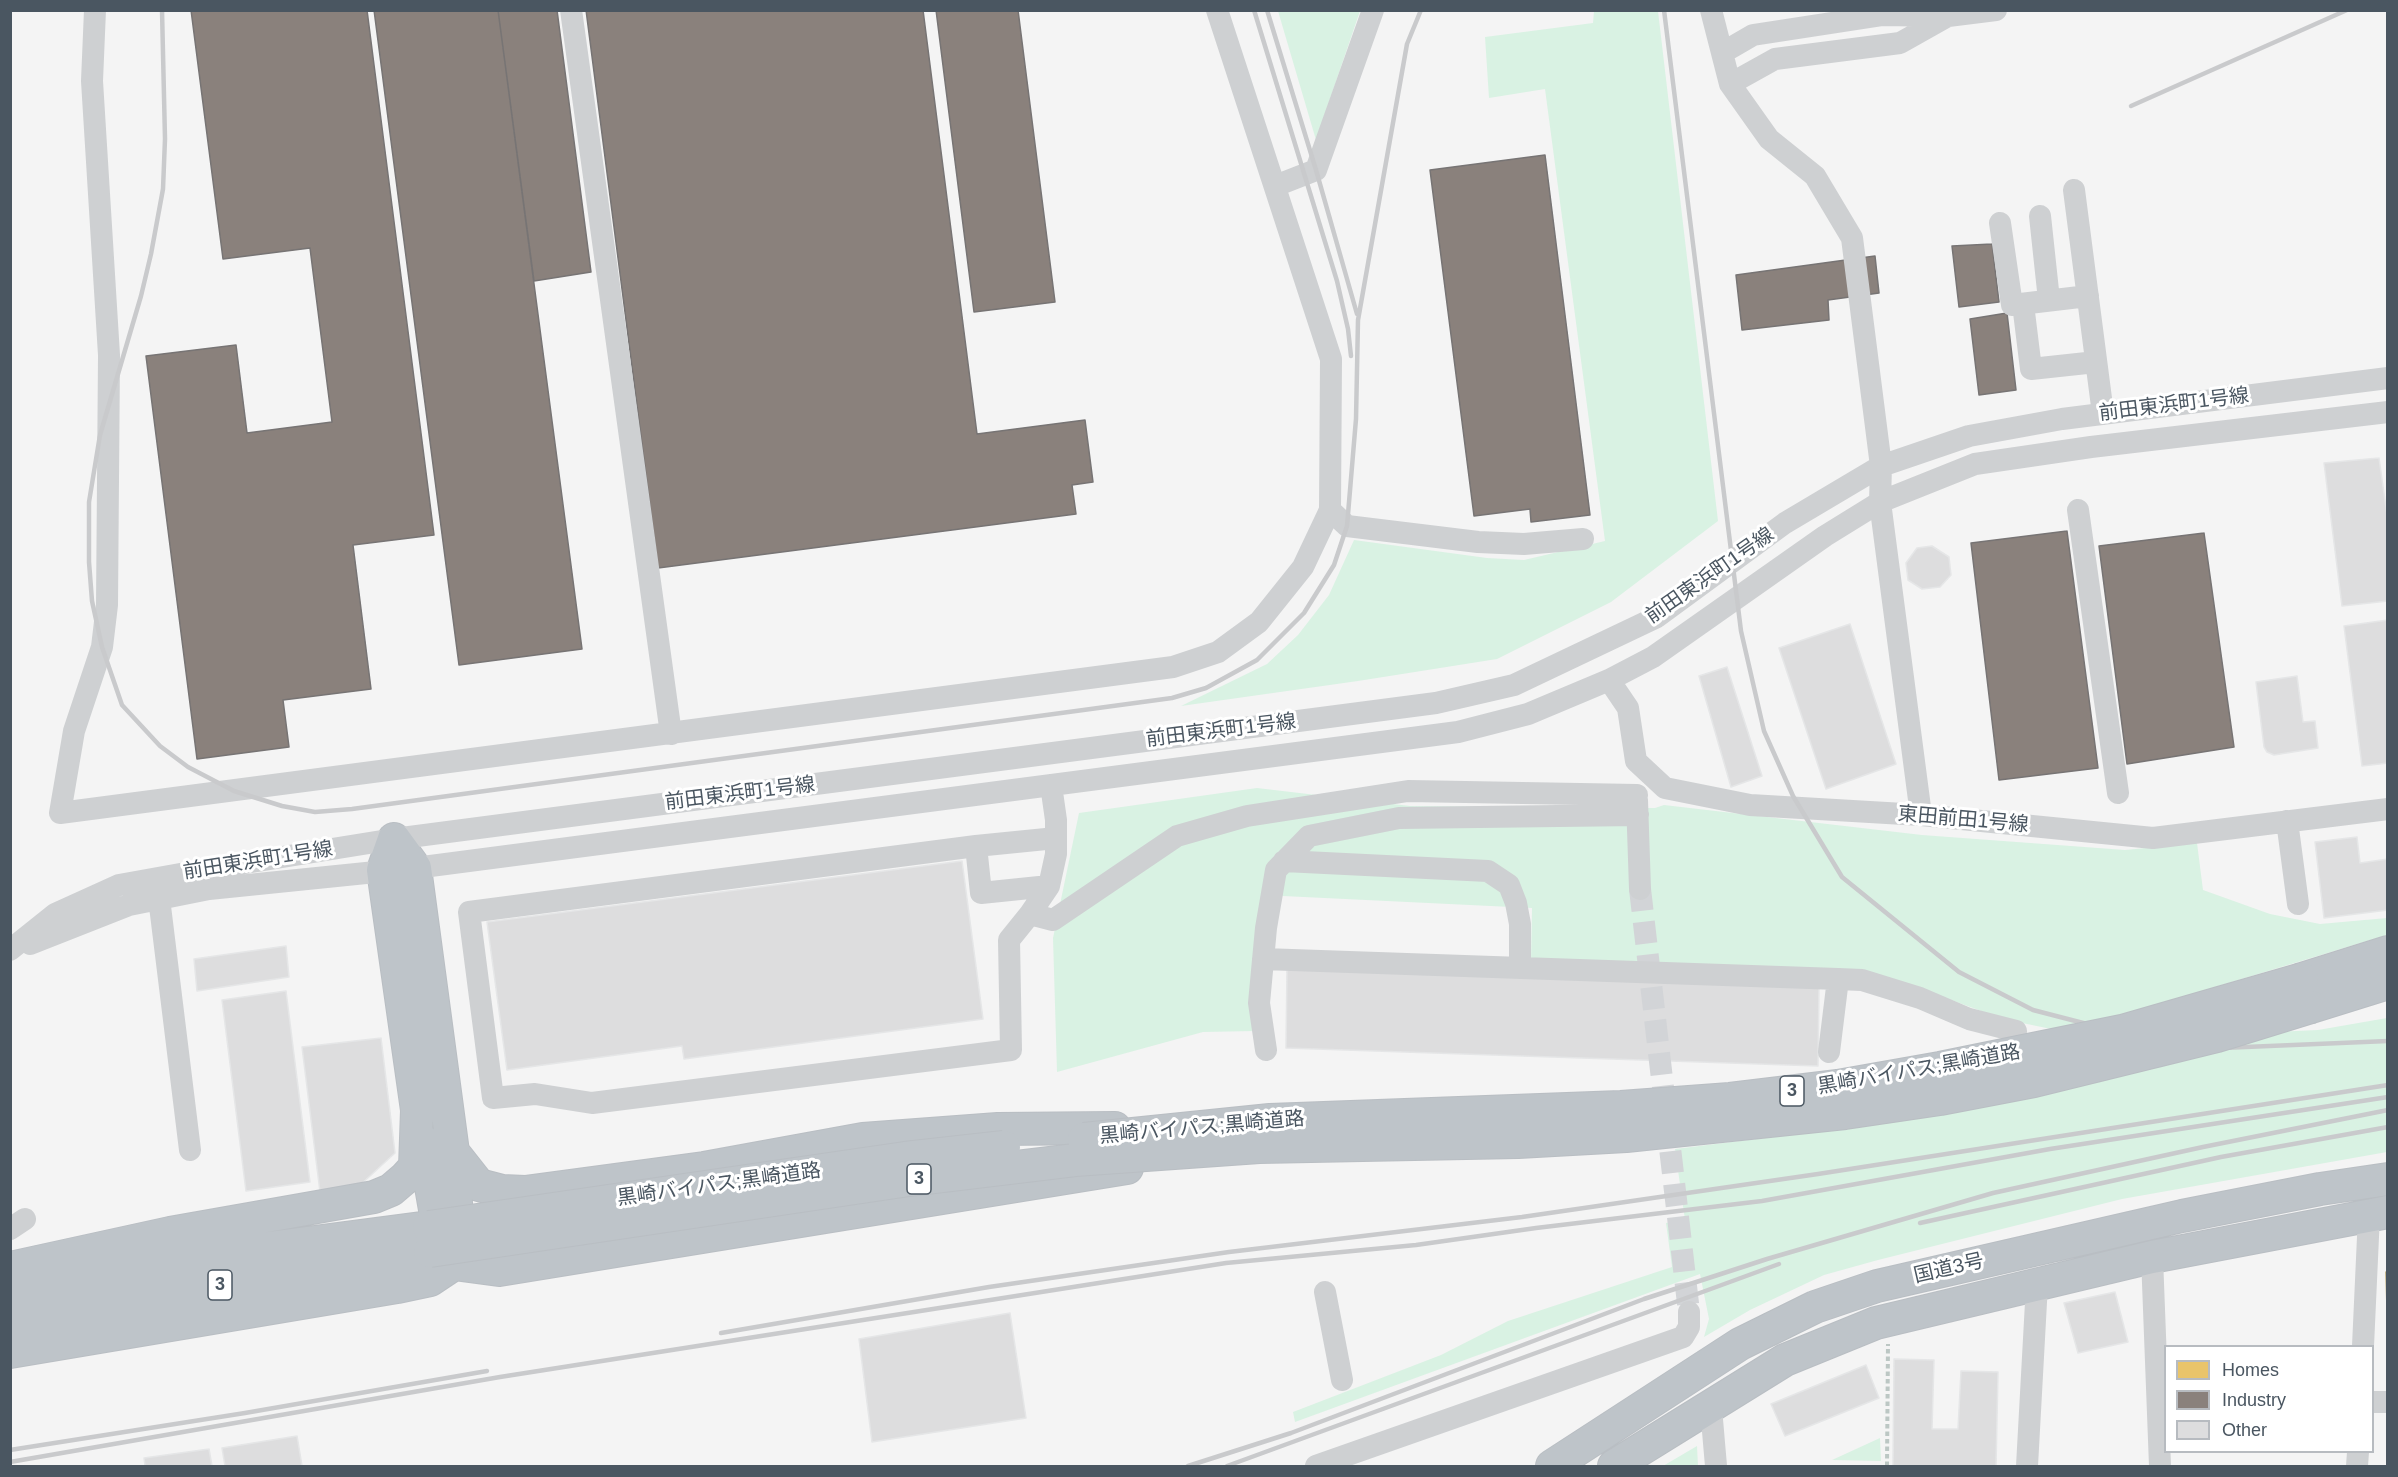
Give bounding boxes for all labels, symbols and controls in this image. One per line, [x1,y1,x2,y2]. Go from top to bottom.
street label: 前田東浜町1号線 [2098,384,2250,426]
street label: 前田東浜町1号線 [1641,523,1779,629]
street label: 前田東浜町1号線 [1145,710,1297,752]
street label: 前田東浜町1号線 [664,773,816,815]
street label: 東田前田1号線 [1897,802,2029,838]
street label: 前田東浜町1号線 [181,837,335,885]
street label: 黒崎バイパス;黒崎道路 [1816,1040,2022,1100]
road number: 3 [1780,1076,1804,1106]
street label: 黒崎バイパス;黒崎道路 [1099,1107,1305,1149]
street label: 黒崎バイパス;黒崎道路 [616,1159,822,1211]
road number: 3 [907,1164,931,1194]
street label: 国道3号 [1912,1249,1986,1289]
road number: 3 [208,1270,232,1300]
legend [2164,1345,2374,1453]
text: Homes [2222,1360,2279,1380]
text: Industry [2222,1390,2286,1410]
text: Other [2222,1420,2267,1440]

